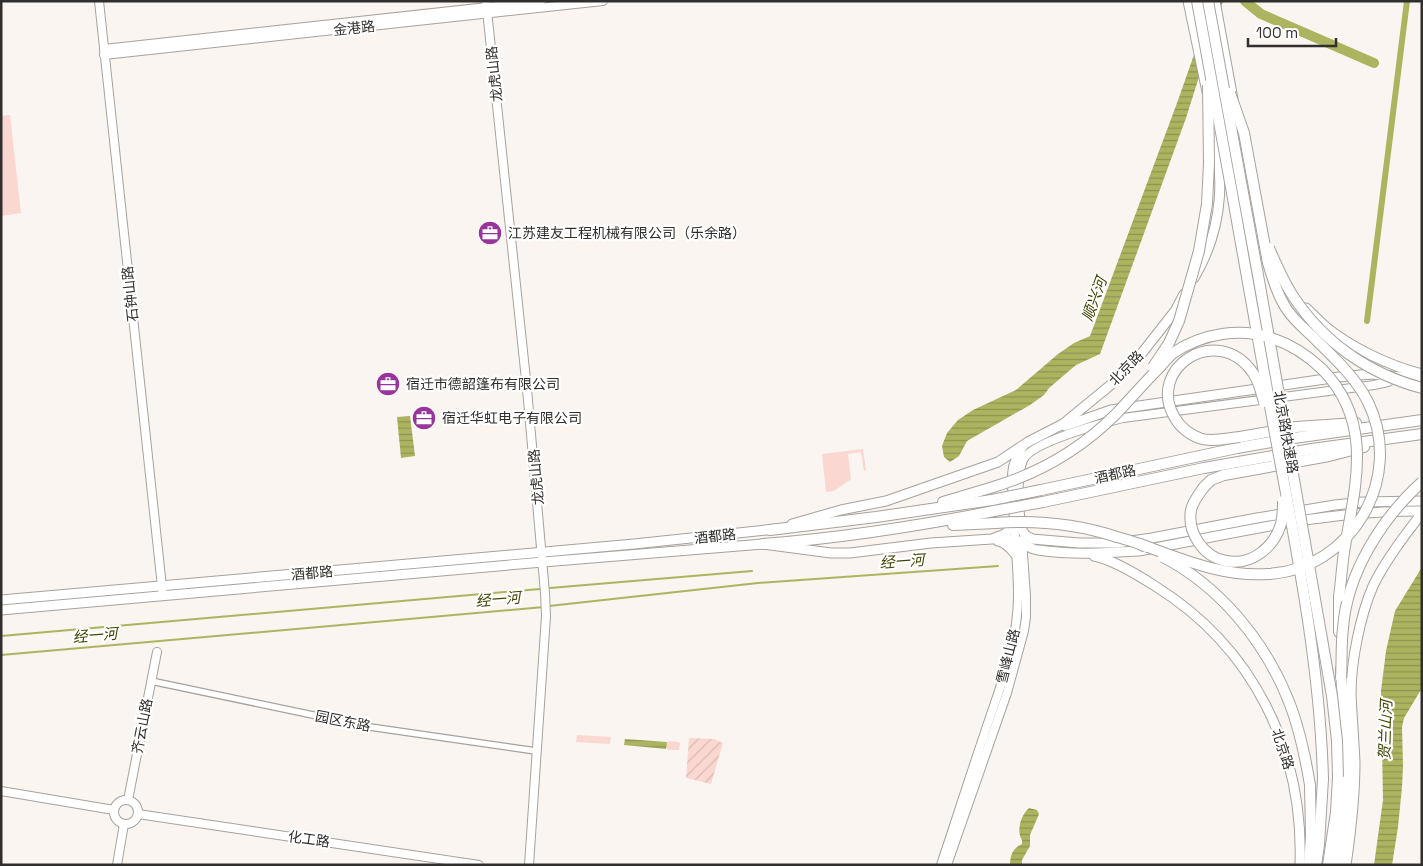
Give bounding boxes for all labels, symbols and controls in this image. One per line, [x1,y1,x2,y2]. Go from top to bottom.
scale bar [1248,15,1336,47]
street label: 金港路 [332,17,376,39]
text: 100 m [1256,23,1298,42]
street label: 龙虎山路 [482,45,506,103]
office icon: 江苏建友工程机械有限公司（乐余路） [477,220,503,246]
place label: 江苏建友工程机械有限公司（乐余路） [508,224,746,242]
street label: 石钟山路 [118,265,142,323]
water label: 顺兴河 [1077,272,1112,323]
street label: 北京路 [1105,347,1147,389]
office icon: 宿迁市德韶篷布有限公司 [375,371,401,397]
place label: 宿迁市德韶篷布有限公司 [406,375,560,393]
street label: 北京路快速路 [1270,389,1302,475]
office icon: 宿迁华虹电子有限公司 [411,405,437,431]
place label: 宿迁华虹电子有限公司 [442,409,582,427]
street label: 龙虎山路 [525,448,547,506]
street label: 酒都路 [1093,461,1137,487]
street label: 酒都路 [693,525,737,547]
water label: 经一河 [879,550,928,572]
street label: 酒都路 [290,562,334,584]
water label: 经一河 [475,587,524,610]
water label: 经一河 [72,623,121,646]
street label: 雪峰山路 [992,627,1024,685]
street label: 齐云山路 [128,697,156,755]
water label: 贺兰山河 [1374,697,1396,760]
street label: 园区东路 [314,707,372,735]
street label: 北京路 [1268,726,1298,772]
street label: 化工路 [287,827,331,851]

